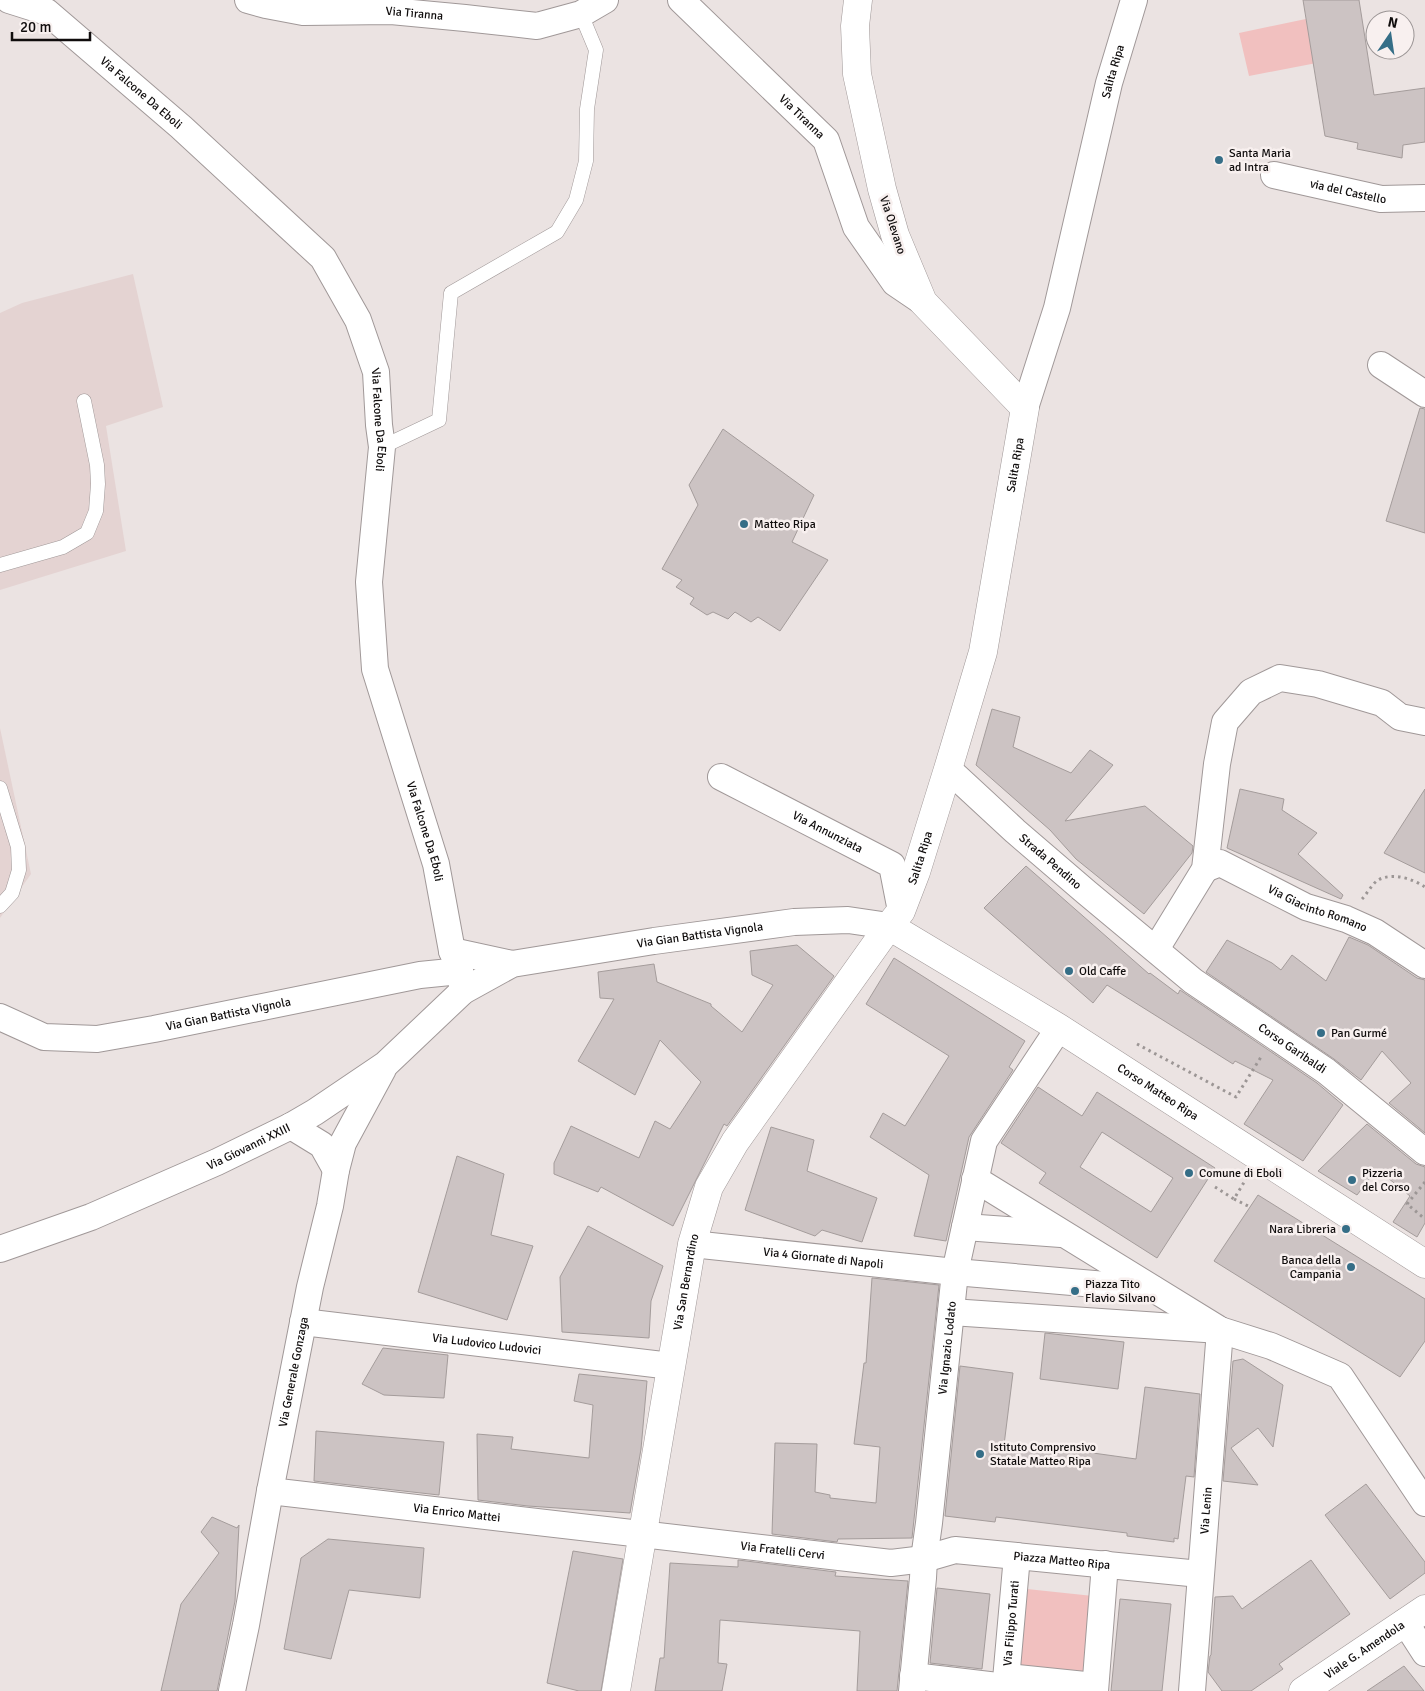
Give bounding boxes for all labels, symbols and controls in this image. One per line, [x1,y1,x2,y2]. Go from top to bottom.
street label: Via Tiranna [386,4,444,24]
scale bar [12,10,90,42]
north arrow [1365,10,1415,60]
text: N [1386,13,1399,32]
text: 20 m [20,18,51,36]
street label: Salita Ripa [1099,43,1128,100]
street label: Via Falcone Da Eboli [97,54,185,133]
street label: Via Tiranna [776,92,827,142]
place label: Santa Maria ad Intra [1229,146,1291,175]
marker: Santa Maria ad Intra [1213,154,1225,166]
street label: via del Castello [1309,176,1386,207]
street label: Via Olevano [876,194,909,256]
street label: Via Falcone Da Eboli [367,366,389,472]
street label: Salita Ripa [1004,436,1028,493]
place label: Matteo Ripa [754,517,816,532]
marker: Matteo Ripa [738,518,750,530]
street label: Via Falcone Da Eboli [403,780,446,883]
street label: Via Annunziata [790,808,865,857]
street label: Salita Ripa [905,829,936,887]
street label: Strada Pendino [1016,831,1085,893]
street label: Via Giacinto Romano [1265,882,1370,936]
street label: Via Gian Battista Vignola [636,919,764,952]
place label: Old Caffe [1079,964,1126,979]
marker: Old Caffe [1063,965,1075,977]
street label: Via Gian Battista Vignola [164,994,292,1034]
street label: Corso Garibaldi [1255,1020,1329,1077]
place label: Pan Gurmé [1331,1026,1387,1041]
marker: Pan Gurmé [1315,1027,1327,1039]
street label: Corso Matteo Ripa [1114,1061,1201,1124]
street label: Via Giovanni XXIII [205,1120,293,1174]
place label: Comune di Eboli [1199,1166,1282,1181]
place label: Pizzeria del Corso [1362,1166,1410,1195]
marker: Comune di Eboli [1183,1167,1195,1179]
marker: Pizzeria del Corso [1346,1174,1358,1186]
place label: Nara Libreria [1269,1222,1336,1237]
marker: Nara Libreria [1340,1223,1352,1235]
street label: Via San Bernardino [670,1232,703,1331]
street label: Via 4 Giornate di Napoli [762,1245,884,1272]
place label: Banca della Campania [1281,1253,1341,1282]
marker: Banca della Campania [1345,1261,1357,1273]
place label: Piazza Tito Flavio Silvano [1085,1277,1156,1306]
marker: Piazza Tito Flavio Silvano [1069,1285,1081,1297]
street label: Via Ignazio Lodato [935,1300,960,1395]
street label: Via Generale Gonzaga [276,1316,312,1428]
street label: Via Ludovico Ludovici [431,1330,542,1358]
place label: Istituto Comprensivo Statale Matteo Ripa [990,1440,1096,1469]
marker: Istituto Comprensivo Statale Matteo Ripa [974,1448,986,1460]
street label: Via Lenin [1197,1486,1216,1535]
street label: Via Enrico Mattei [412,1501,501,1526]
street label: Via Fratelli Cervi [740,1539,825,1563]
street label: Piazza Matteo Ripa [1013,1549,1111,1573]
street label: Via Filippo Turati [1000,1580,1023,1667]
street label: Viale G. Amendola [1322,1618,1408,1682]

